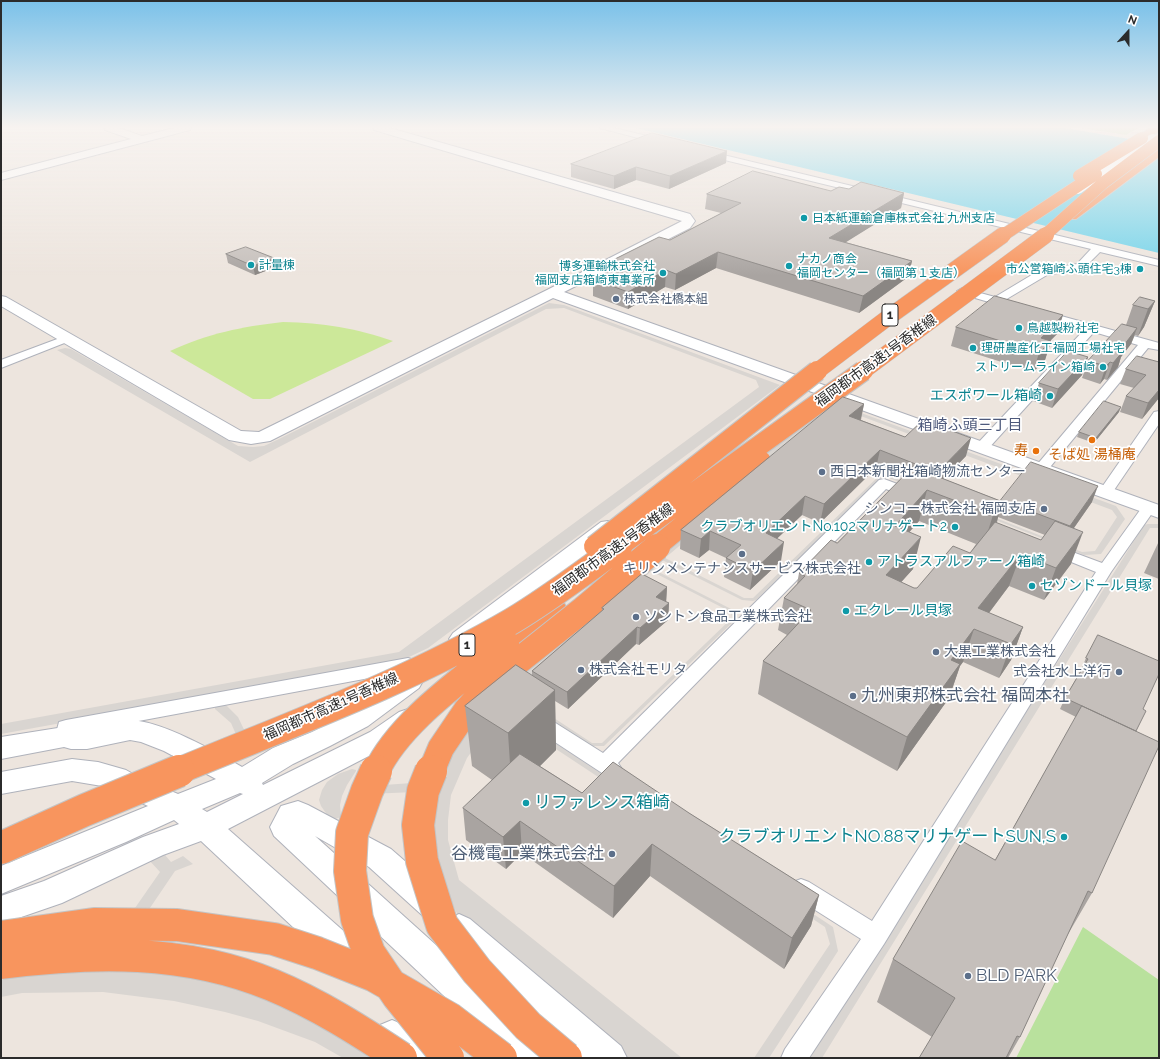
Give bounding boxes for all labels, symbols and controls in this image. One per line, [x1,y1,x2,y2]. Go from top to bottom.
north arrow [1108,12,1148,52]
text: N [1126,13,1139,28]
place label: 日本紙運輸倉庫株式会社 九州支店 [812,211,995,225]
marker: 日本紙運輸倉庫株式会社 九州支店 [799,213,809,223]
place label: ナカノ商会 福岡センター（福岡第１支店） [797,252,965,280]
place label: 計量棟 [259,258,295,272]
place label: 博多運輸株式会社 福岡支店箱崎東事業所 [535,259,655,287]
marker: 計量棟 [246,260,256,270]
marker: ナカノ商会 福岡センター（福岡第１支店） [784,261,794,271]
place label: 市公営箱崎ふ頭住宅3棟 [1006,262,1132,276]
marker: 市公営箱崎ふ頭住宅3棟 [1135,264,1145,274]
marker: 博多運輸株式会社 福岡支店箱崎東事業所 [658,268,668,278]
place label: 株式会社橋本組 [624,292,708,306]
marker: 株式会社橋本組 [611,294,621,304]
road number: 1 [882,304,898,326]
street label: 福岡都市高速1号香椎線 [812,311,940,411]
place label: 鳥越製粉社宅 [1027,321,1099,335]
marker: 鳥越製粉社宅 [1014,323,1024,333]
place label: 理研農産化工福岡工場社宅 [981,341,1125,355]
marker: 理研農産化工福岡工場社宅 [968,343,978,353]
place label: ストリームライン箱崎 [975,360,1095,374]
marker: ストリームライン箱崎 [1098,362,1108,372]
place label: エスポワール箱崎 [930,388,1042,404]
marker: エスポワール箱崎 [1045,391,1055,401]
district label: 箱崎ふ頭三丁目 [918,416,1022,434]
marker: そば処 湯桶庵 [1087,435,1097,445]
place label: 寿 [1014,443,1028,459]
marker: 寿 [1031,446,1041,456]
place label: そば処 湯桶庵 [1048,447,1136,463]
place label: 西日本新聞社箱崎物流センター [830,464,1026,480]
marker: 西日本新聞社箱崎物流センター [817,467,827,477]
street label: 福岡都市高速1号香椎線 [549,500,677,600]
place label: シンコー株式会社 福岡支店 [864,501,1036,517]
marker: シンコー株式会社 福岡支店 [1039,504,1049,514]
place label: クラブオリエントNo.102マリナゲート2 [700,519,947,535]
marker: クラブオリエントNo.102マリナゲート2 [950,522,960,532]
marker: キリンメンテナンスサービス株式会社 [737,549,747,559]
place label: アトラスアルファーノ箱崎 [877,554,1045,570]
marker: アトラスアルファーノ箱崎 [864,557,874,567]
place label: キリンメンテナンスサービス株式会社 [623,561,861,577]
place label: セゾンドール貝塚 [1040,578,1152,594]
marker: セゾンドール貝塚 [1027,581,1037,591]
place label: エクレール貝塚 [854,603,952,619]
marker: エクレール貝塚 [841,606,851,616]
place label: ソントン食品工業株式会社 [644,609,812,625]
marker: ソントン食品工業株式会社 [631,612,641,622]
road number: 1 [459,634,475,656]
place label: 大黒工業株式会社 [944,644,1056,660]
marker: 大黒工業株式会社 [931,647,941,657]
place label: 株式会社モリタ [589,662,687,678]
place label: 式会社水上洋行 [1013,664,1111,680]
marker: 株式会社モリタ [576,665,586,675]
marker: 式会社水上洋行 [1114,667,1124,677]
street label: 福岡都市高速1号香椎線 [261,670,401,744]
place label: 九州東邦株式会社 福岡本社 [861,686,1069,706]
marker: 九州東邦株式会社 福岡本社 [848,691,858,701]
place label: リファレンス箱崎 [534,793,670,813]
marker: リファレンス箱崎 [521,798,531,808]
place label: クラブオリエントNO.88マリナゲートSUN,S [719,827,1056,847]
marker: クラブオリエントNO.88マリナゲートSUN,S [1059,832,1069,842]
place label: 谷機電工業株式会社 [451,844,604,864]
marker: 谷機電工業株式会社 [607,849,617,859]
place label: BLD PARK [976,966,1057,986]
marker: BLD PARK [963,971,973,981]

